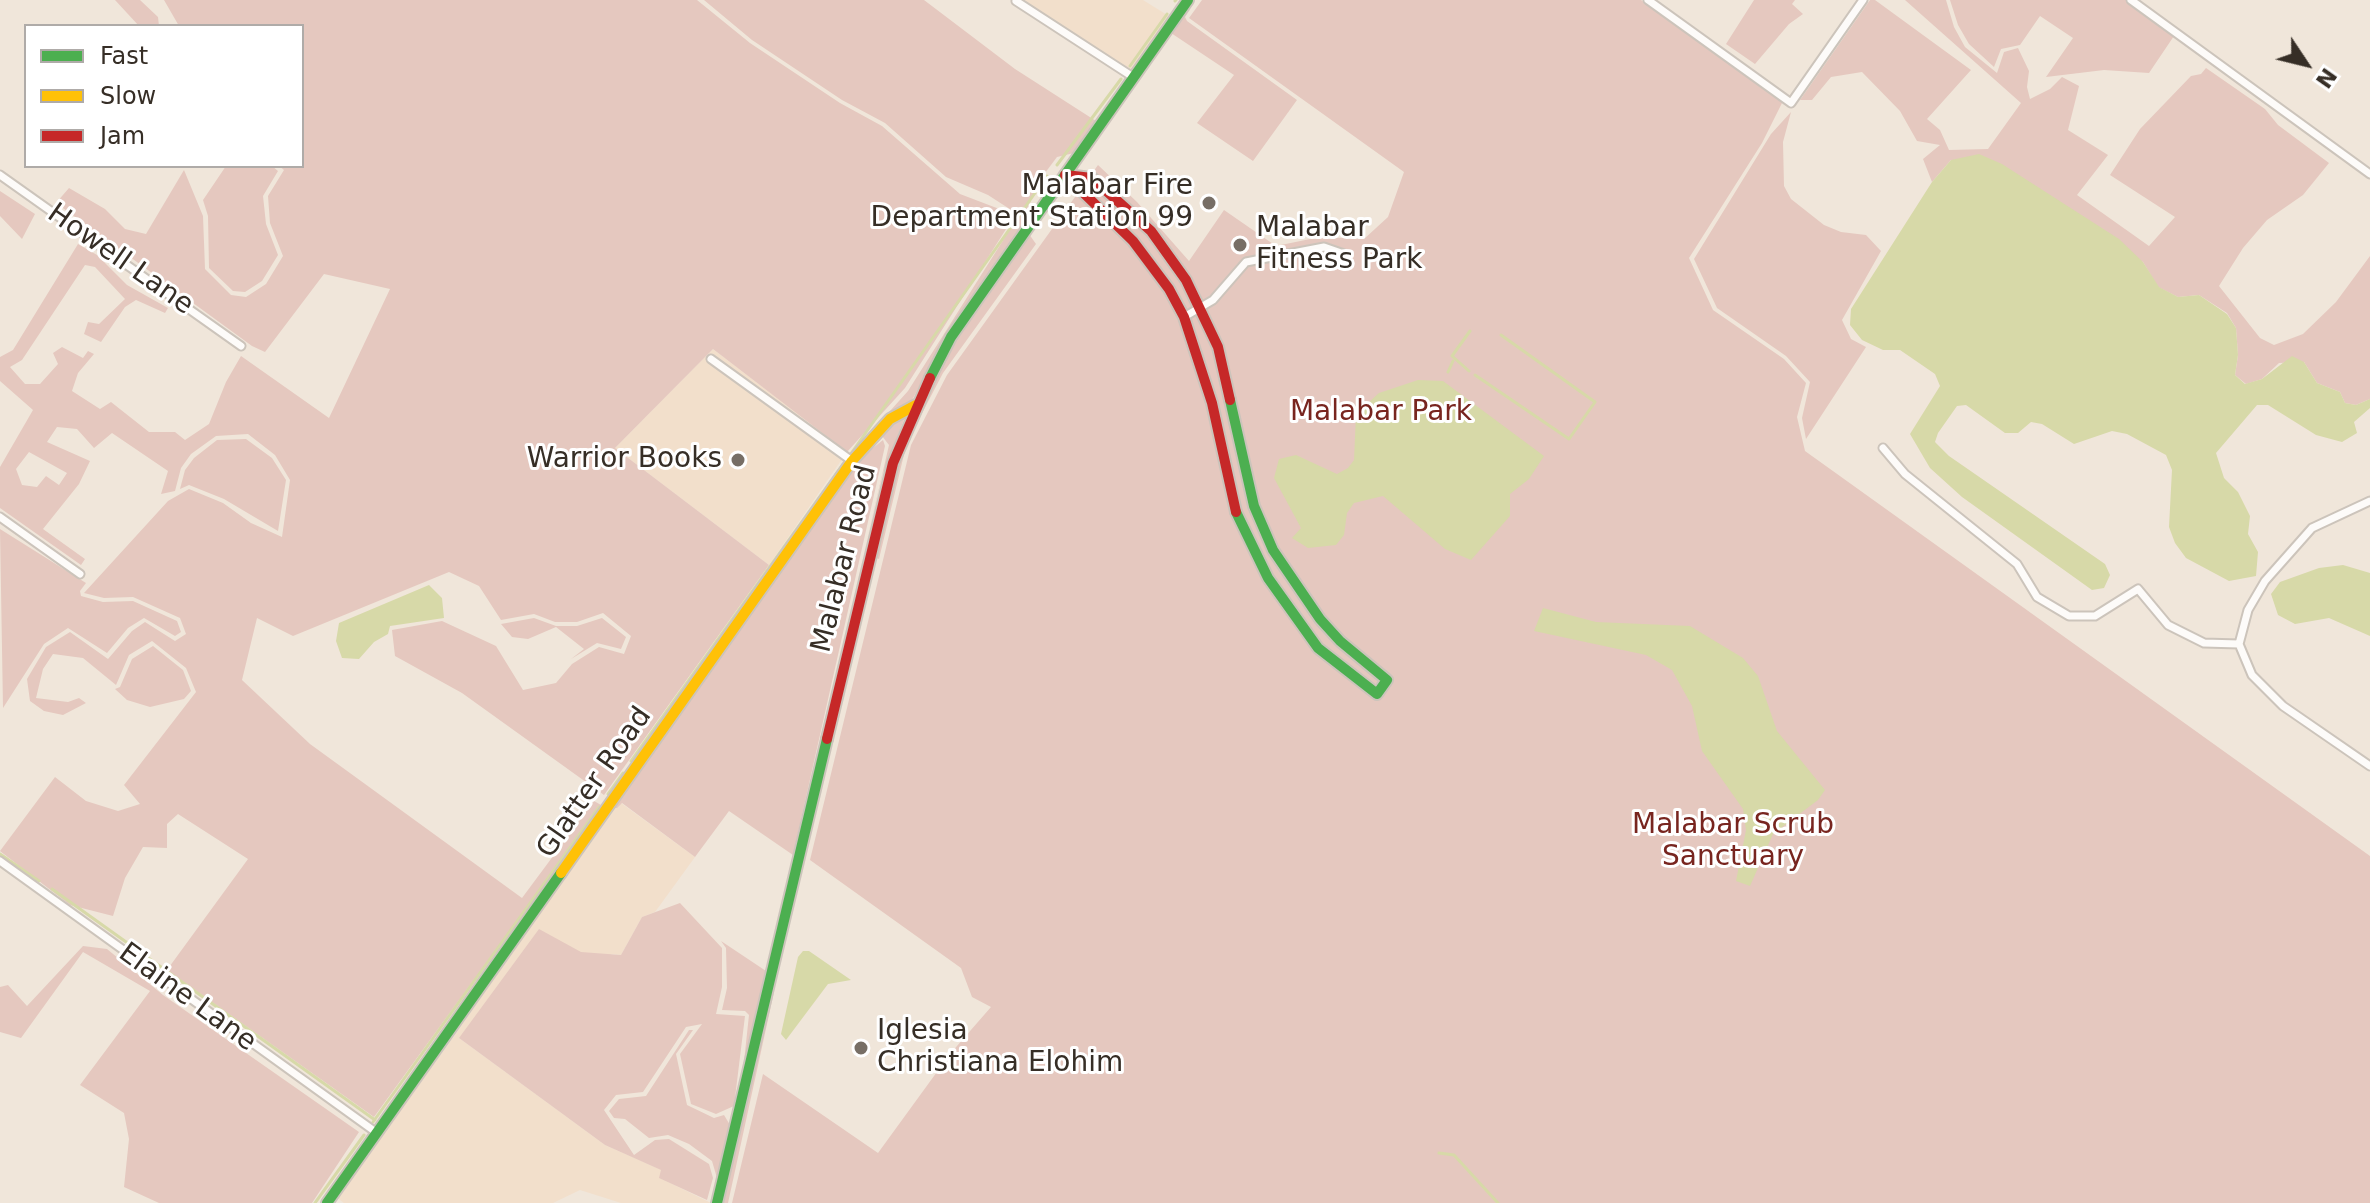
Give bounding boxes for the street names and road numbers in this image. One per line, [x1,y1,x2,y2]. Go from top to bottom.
street label: Howell Lane [41,197,199,323]
street label: Malabar Road [805,462,885,656]
street label: Glatter Road [531,701,659,865]
street label: Elaine Lane [112,937,262,1059]

